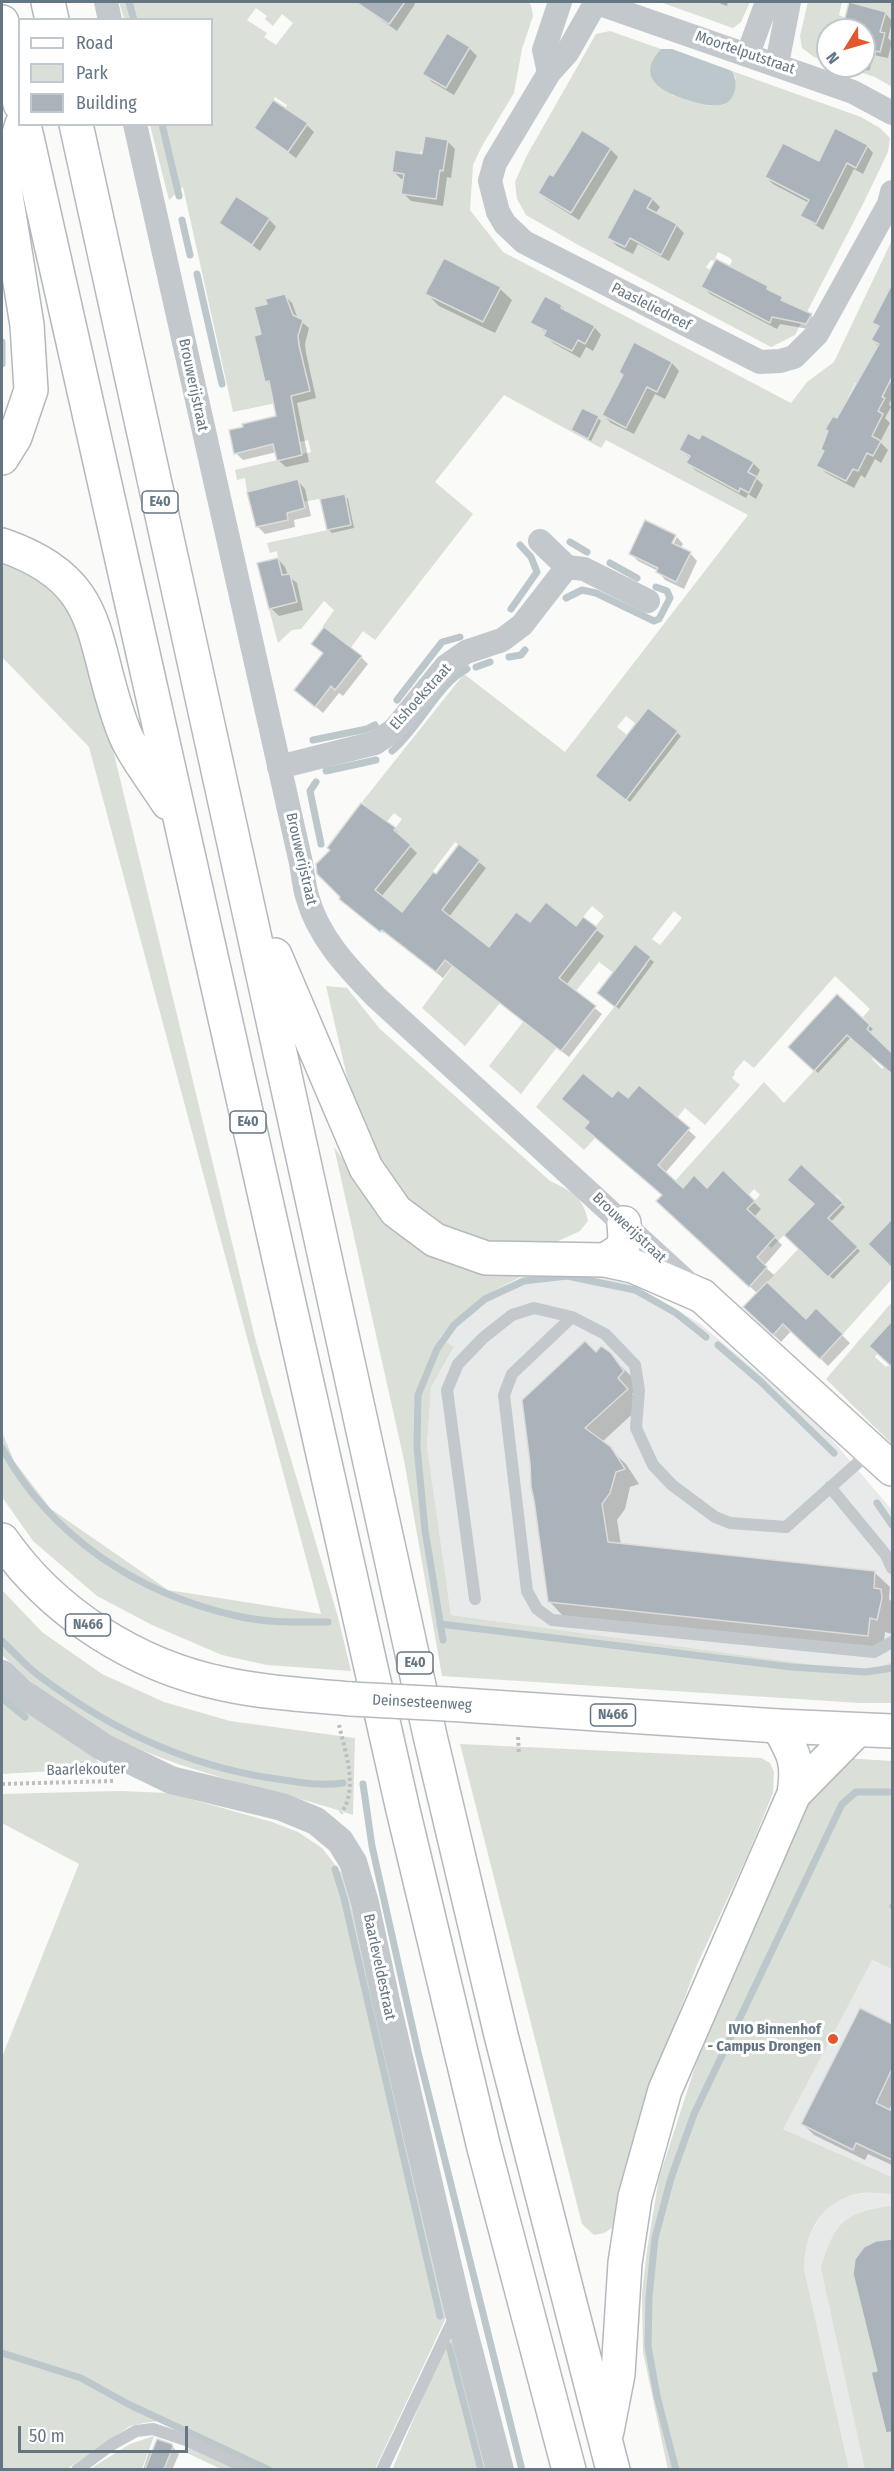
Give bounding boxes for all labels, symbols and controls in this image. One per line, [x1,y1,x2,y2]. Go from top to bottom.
legend [18,18,213,126]
north arrow [816,18,876,78]
street label: Moortelputstraat [693,28,797,78]
text: Road [76,32,113,54]
text: N [822,48,843,67]
text: Park [76,62,108,84]
text: Building [76,92,137,114]
street label: Paasleliedreef [608,279,694,335]
street label: Brouwerijstraat [174,337,212,433]
road number: E40 [142,491,178,513]
street label: Elshoekstraat [387,660,455,734]
street label: Brouwerijstraat [282,811,320,907]
road number: E40 [230,1111,266,1133]
street label: Brouwerijstraat [588,1189,670,1267]
road number: N466 [66,1614,110,1636]
road number: E40 [397,1652,433,1674]
street label: Deinsesteenweg [372,1691,472,1715]
road number: N466 [590,1704,636,1726]
street label: Baarlekouter [46,1760,126,1780]
street label: Baarleveldestraat [359,1912,399,2022]
place label: IVIO Binnenhof - Campus Drongen [708,2021,821,2056]
marker: IVIO Binnenhof - Campus Drongen [826,2032,840,2046]
scale bar [21,2414,190,2452]
text: 50 m [29,2425,65,2447]

